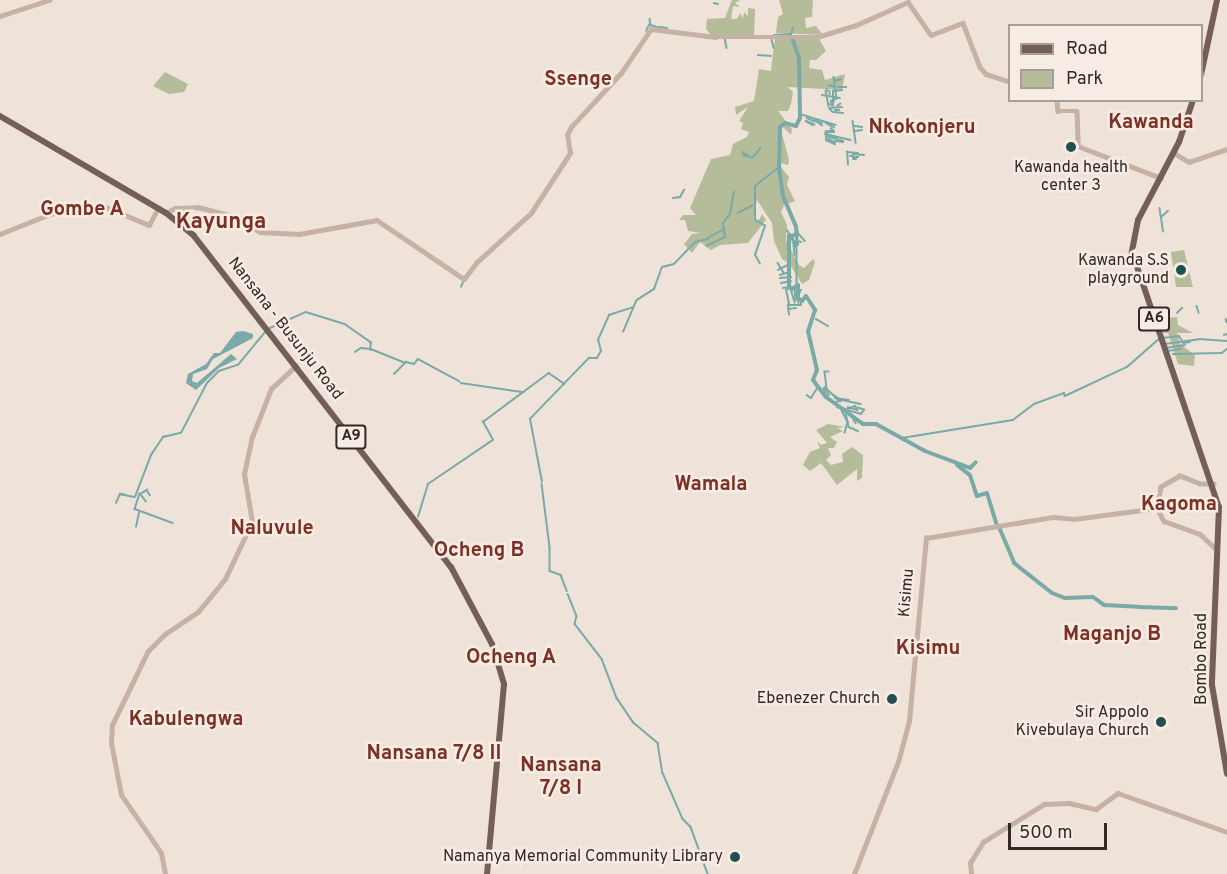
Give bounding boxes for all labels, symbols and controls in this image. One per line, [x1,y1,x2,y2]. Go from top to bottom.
legend [1008,24,1203,102]
text: Road [1066,38,1108,61]
district label: Ssenge [544,68,612,92]
text: Park [1066,68,1103,91]
district label: Kawanda [1108,111,1194,135]
district label: Nkokonjeru [868,116,976,140]
marker: Kawanda health center 3 [1062,138,1080,156]
place label: Kawanda health center 3 [1014,158,1128,196]
district label: Gombe A [40,198,124,222]
district label: Kayunga [176,210,266,236]
place label: Kawanda S.S playground [1078,251,1169,289]
street label: Nansana - Busunju Road [224,254,346,404]
marker: Kawanda S.S playground [1174,263,1188,277]
road number: A6 [1138,307,1170,331]
road number: A9 [334,425,368,449]
district label: Wamala [675,473,747,497]
district label: Kagoma [1141,493,1217,517]
district label: Naluvule [230,517,314,541]
district label: Ocheng B [434,539,524,563]
street label: Kisimu [895,568,919,618]
street label: Bombo Road [1192,613,1212,705]
district label: Maganjo B [1063,623,1161,647]
district label: Kisimu [896,637,960,661]
district label: Ocheng A [466,646,556,670]
place label: Ebenezer Church [757,689,880,709]
marker: Ebenezer Church [885,692,899,706]
place label: Sir Appolo Kivebulaya Church [1015,703,1149,741]
district label: Kabulengwa [129,708,243,732]
marker: Sir Appolo Kivebulaya Church [1154,715,1168,729]
district label: Nansana 7/8 II [367,742,501,766]
district label: Nansana 7/8 I [520,754,602,801]
scale bar [1011,811,1110,849]
text: 500 m [1019,822,1073,845]
place label: Namanya Memorial Community Library [443,847,723,867]
marker: Namanya Memorial Community Library [728,850,742,864]

